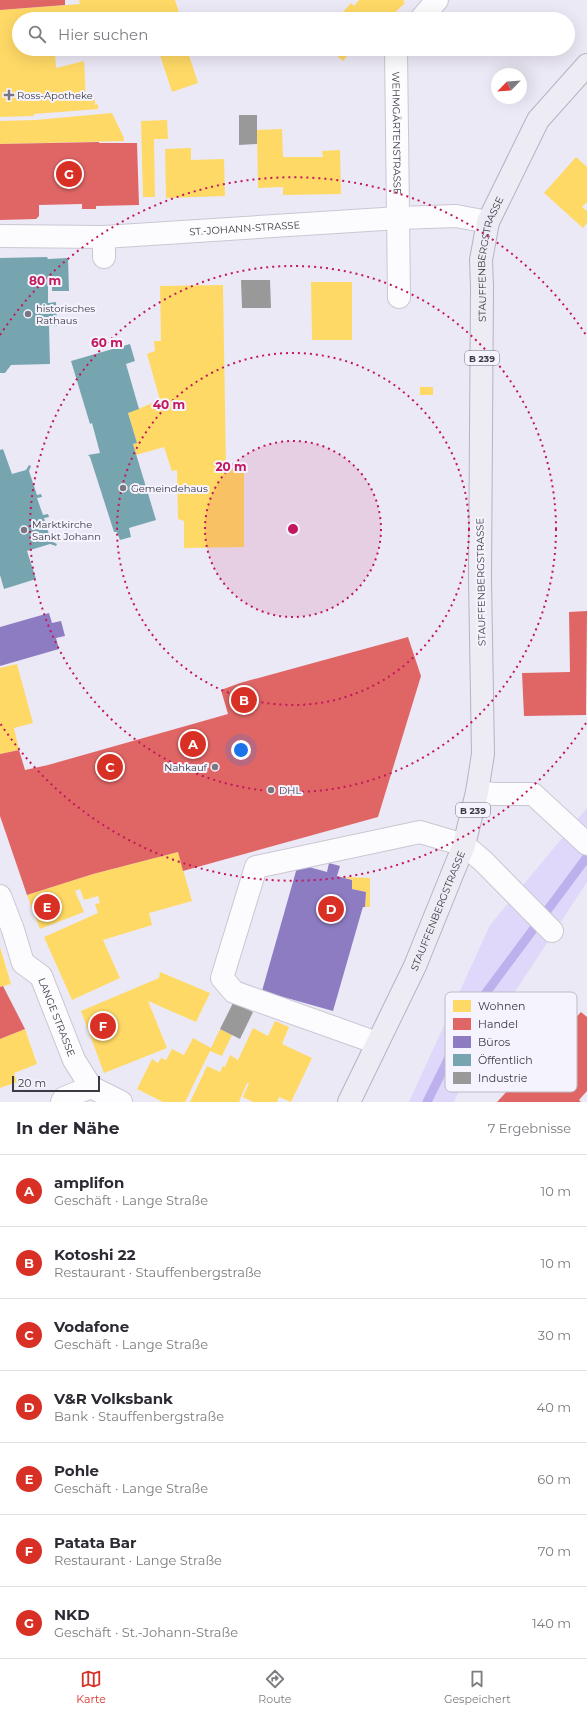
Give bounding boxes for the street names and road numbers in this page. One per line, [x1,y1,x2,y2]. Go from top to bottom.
street label: WEHMGÄRTENSTRASSE [390,71,404,195]
street label: STAUFFENBERGSTRASSE [475,194,506,322]
street label: ST.-JOHANN-STRASSE [189,218,301,238]
road number: B 239 [465,351,499,365]
street label: STAUFFENBERGSTRASSE [473,517,489,646]
road number: B 239 [456,803,490,817]
street label: STAUFFENBERGSTRASSE [407,848,468,973]
street label: LANGE STRASSE [36,976,78,1058]

